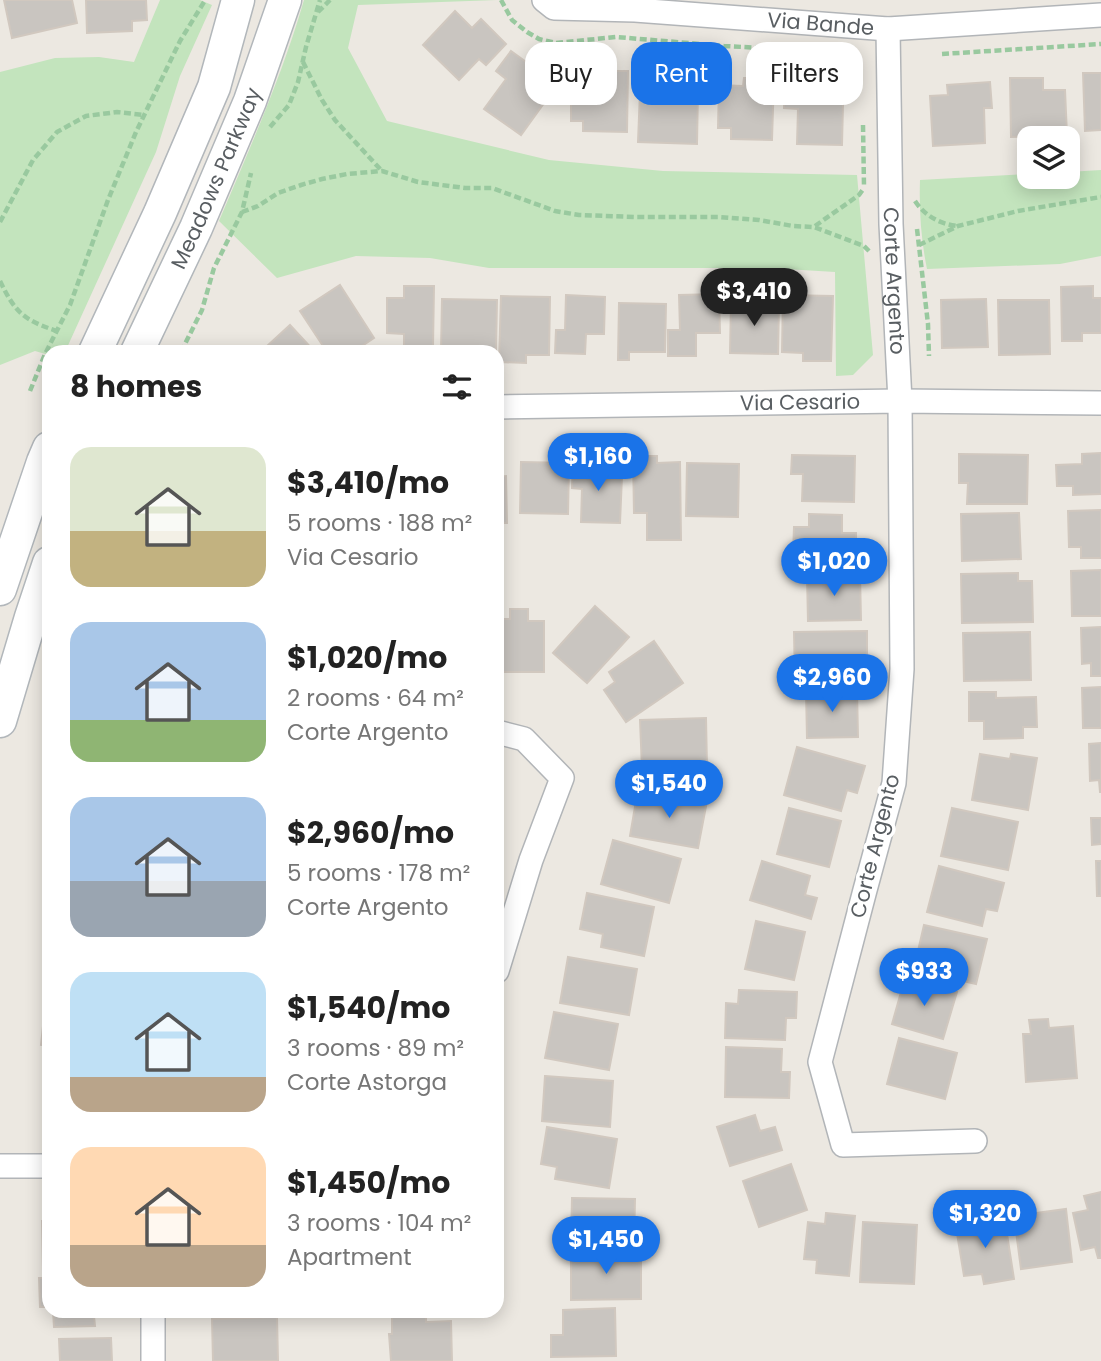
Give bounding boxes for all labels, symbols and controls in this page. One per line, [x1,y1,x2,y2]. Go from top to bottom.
street label: Via Bande [766,5,875,42]
chip: Buy [525,42,617,105]
chip: Rent [631,42,732,105]
chip: Filters [746,42,863,105]
street label: Meadows Parkway [164,83,268,274]
map controls [1017,126,1080,189]
button: layers [1017,126,1080,189]
street label: Corte Argento [877,207,913,355]
pin: $3,410 [697,268,811,328]
text: $3,410 [717,275,791,307]
text: 8 homes [70,365,202,408]
icon: filters [438,368,476,406]
street label: Via Cesario [740,387,860,417]
pin: $1,160 [541,434,655,493]
text: $1,160 [564,440,632,472]
text: $3,410/mo [287,461,449,504]
icon: home [126,475,210,559]
text: 5 rooms · 188 m² [287,507,472,539]
pin: $1,020 [777,538,891,598]
text: Via Cesario [287,541,418,573]
text: $1,020 [797,545,871,577]
text: $1,020/mo [287,636,447,679]
icon: home [126,650,210,734]
pin: $2,960 [775,654,889,714]
text: $2,960 [793,661,871,693]
text: 2 rooms · 64 m² [287,682,464,714]
text: Corte Argento [287,716,449,748]
pin: $1,540 [612,760,726,820]
text: $1,540 [631,767,707,799]
street label: Corte Argento [843,771,906,921]
text: $2,960/mo [287,811,454,854]
icon: home [126,825,210,909]
text: 5 rooms · 178 m² [287,857,470,889]
text: Corte Argento [287,891,449,923]
pin: $933 [883,948,965,1008]
text: $933 [895,955,953,987]
text: $1,540/mo [287,986,450,1029]
icon: home [126,1000,210,1084]
text: 3 rooms · 89 m² [287,1032,464,1064]
text: Corte Astorga [287,1066,447,1098]
text: $1,450/mo [287,1161,450,1204]
icon: home [126,1175,210,1259]
pin: $1,320 [928,1190,1042,1250]
text: $1,320 [949,1197,1021,1229]
text: 3 rooms · 104 m² [287,1207,471,1239]
pin: $1,450 [549,1216,663,1276]
text: $1,450 [568,1223,644,1255]
text: Apartment [287,1241,412,1273]

